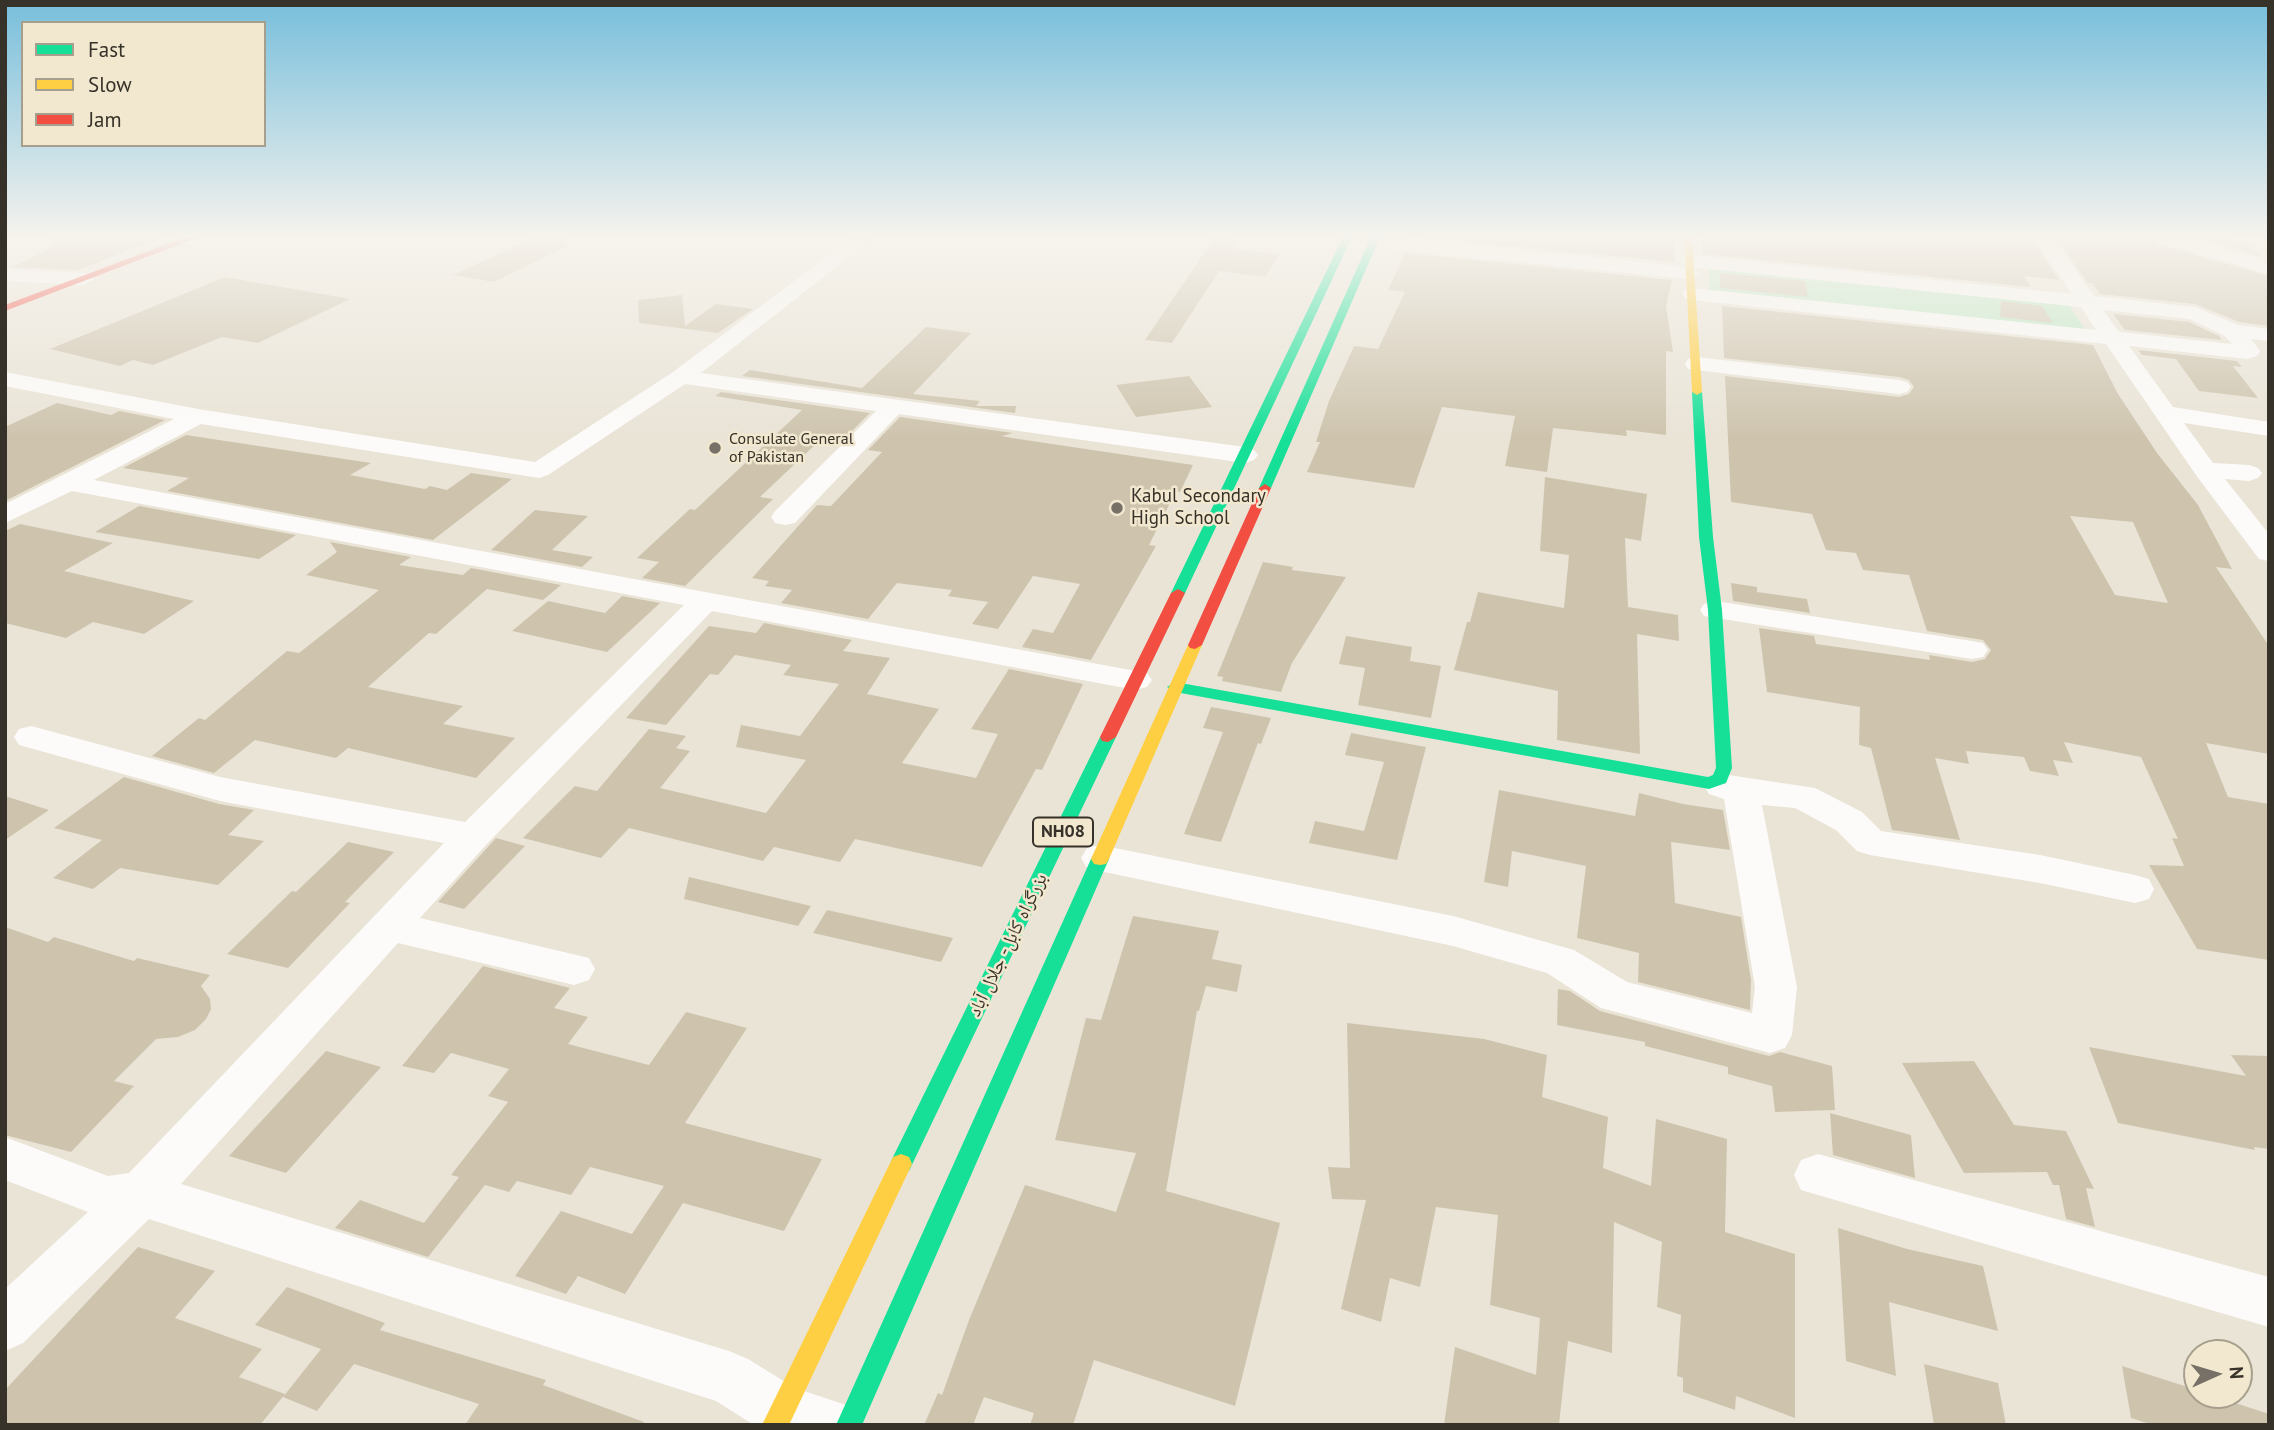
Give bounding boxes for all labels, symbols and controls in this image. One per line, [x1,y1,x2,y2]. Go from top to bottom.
legend [21,21,266,147]
text: Fast [88,36,125,63]
text: Slow [88,71,132,98]
text: Jam [88,106,122,133]
place label: Consulate General of Pakistan [729,429,853,467]
marker: Consulate General of Pakistan [707,440,723,456]
place label: Kabul Secondary High School [1131,486,1266,530]
marker: Kabul Secondary High School [1109,500,1125,516]
road number: NH08 [1033,818,1093,846]
street label: بزرگراه کابل- جلال آباد [963,870,1053,1020]
north arrow [2183,1339,2253,1409]
text: N [2225,1366,2249,1380]

